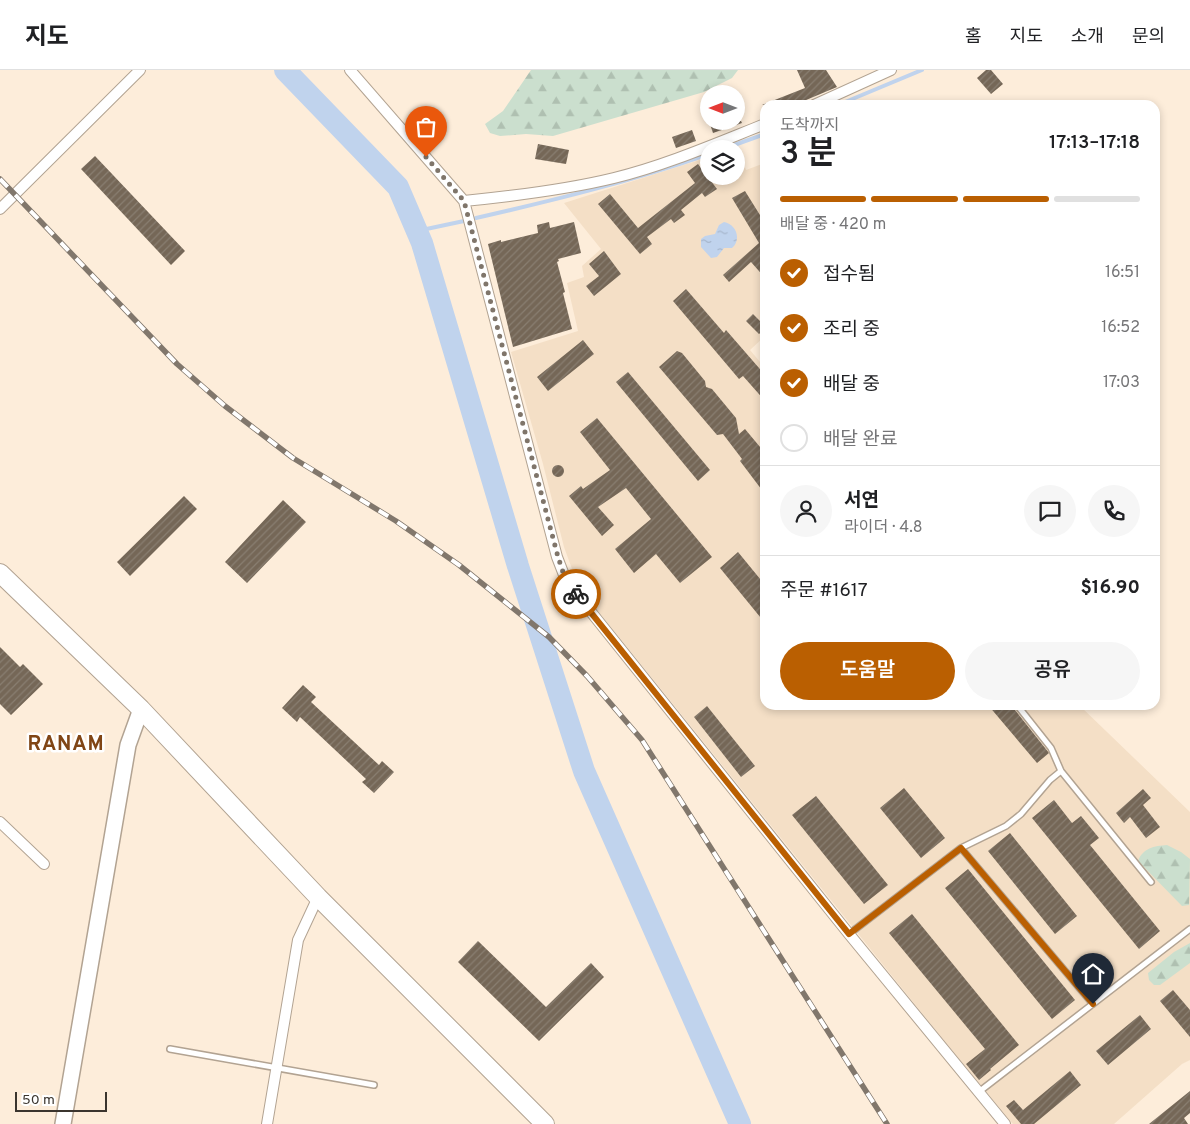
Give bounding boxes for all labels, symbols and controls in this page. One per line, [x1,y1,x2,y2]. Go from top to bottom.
text: 지도 [25,23,69,53]
text: 홈 [965,26,982,49]
text: 지도 [1010,26,1043,49]
text: 소개 [1071,26,1104,49]
text: 문의 [1132,26,1165,49]
north arrow [700,85,745,130]
map controls [700,85,745,185]
pin [405,106,447,157]
icon: bag [412,113,440,141]
text: 도착까지 [780,116,839,136]
text: 17:13–17:18 [1049,131,1140,155]
text: 3 분 [780,135,837,175]
button: layers [700,140,745,185]
text: 배달 중 · 420 m [780,215,886,235]
icon: check [780,259,808,287]
text: 접수됨 [823,263,875,287]
text: 16:51 [1105,263,1140,283]
icon: check [780,314,808,342]
text: 조리 중 [823,318,880,342]
text: 16:52 [1101,318,1140,338]
icon: check [780,369,808,397]
text: 배달 중 [823,373,880,397]
text: 17:03 [1103,373,1140,393]
text: 배달 완료 [823,428,897,452]
button: person [780,485,832,537]
button: chat [1024,485,1076,537]
button: phone [1088,485,1140,537]
text: 서연 [844,489,879,513]
text: 라이더 · 4.8 [844,518,923,538]
courier [551,569,601,619]
text: $16.90 [1080,576,1140,600]
text: 주문 #1617 [780,579,868,603]
icon: bike [562,580,590,608]
button: 도움말 [780,642,955,700]
button: 공유 [965,642,1140,700]
district label: RANAM [27,732,105,758]
pin [1072,953,1114,1004]
icon: home [1079,960,1107,988]
scale bar [15,1089,108,1112]
text: 50 m [22,1092,55,1109]

